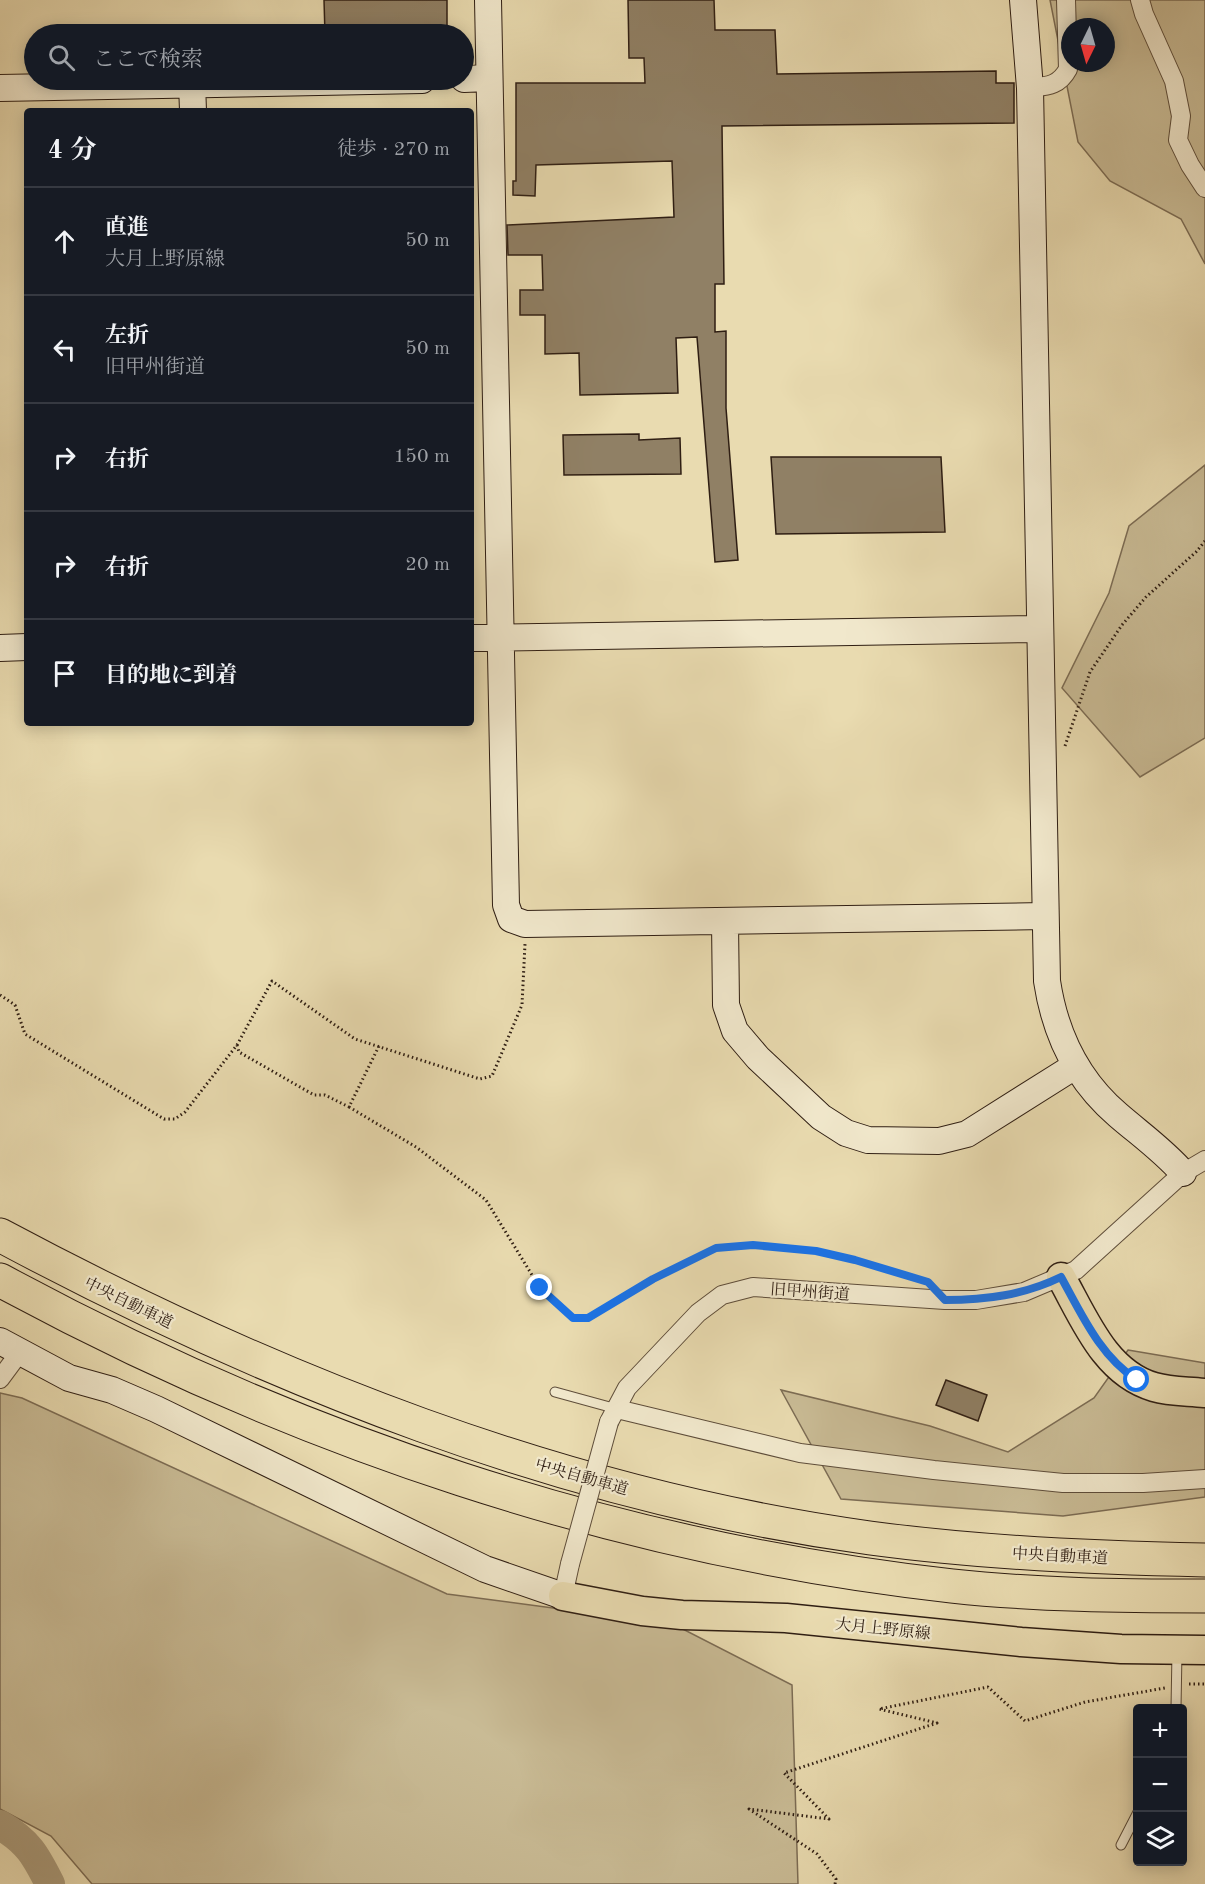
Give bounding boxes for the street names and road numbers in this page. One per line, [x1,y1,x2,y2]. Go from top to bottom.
street label: 中央自動車道 [81,1274,176,1332]
street label: 旧甲州街道 [769,1280,850,1304]
street label: 中央自動車道 [533,1455,630,1499]
street label: 中央自動車道 [1012,1544,1108,1567]
street label: 大月上野原線 [834,1615,932,1643]

